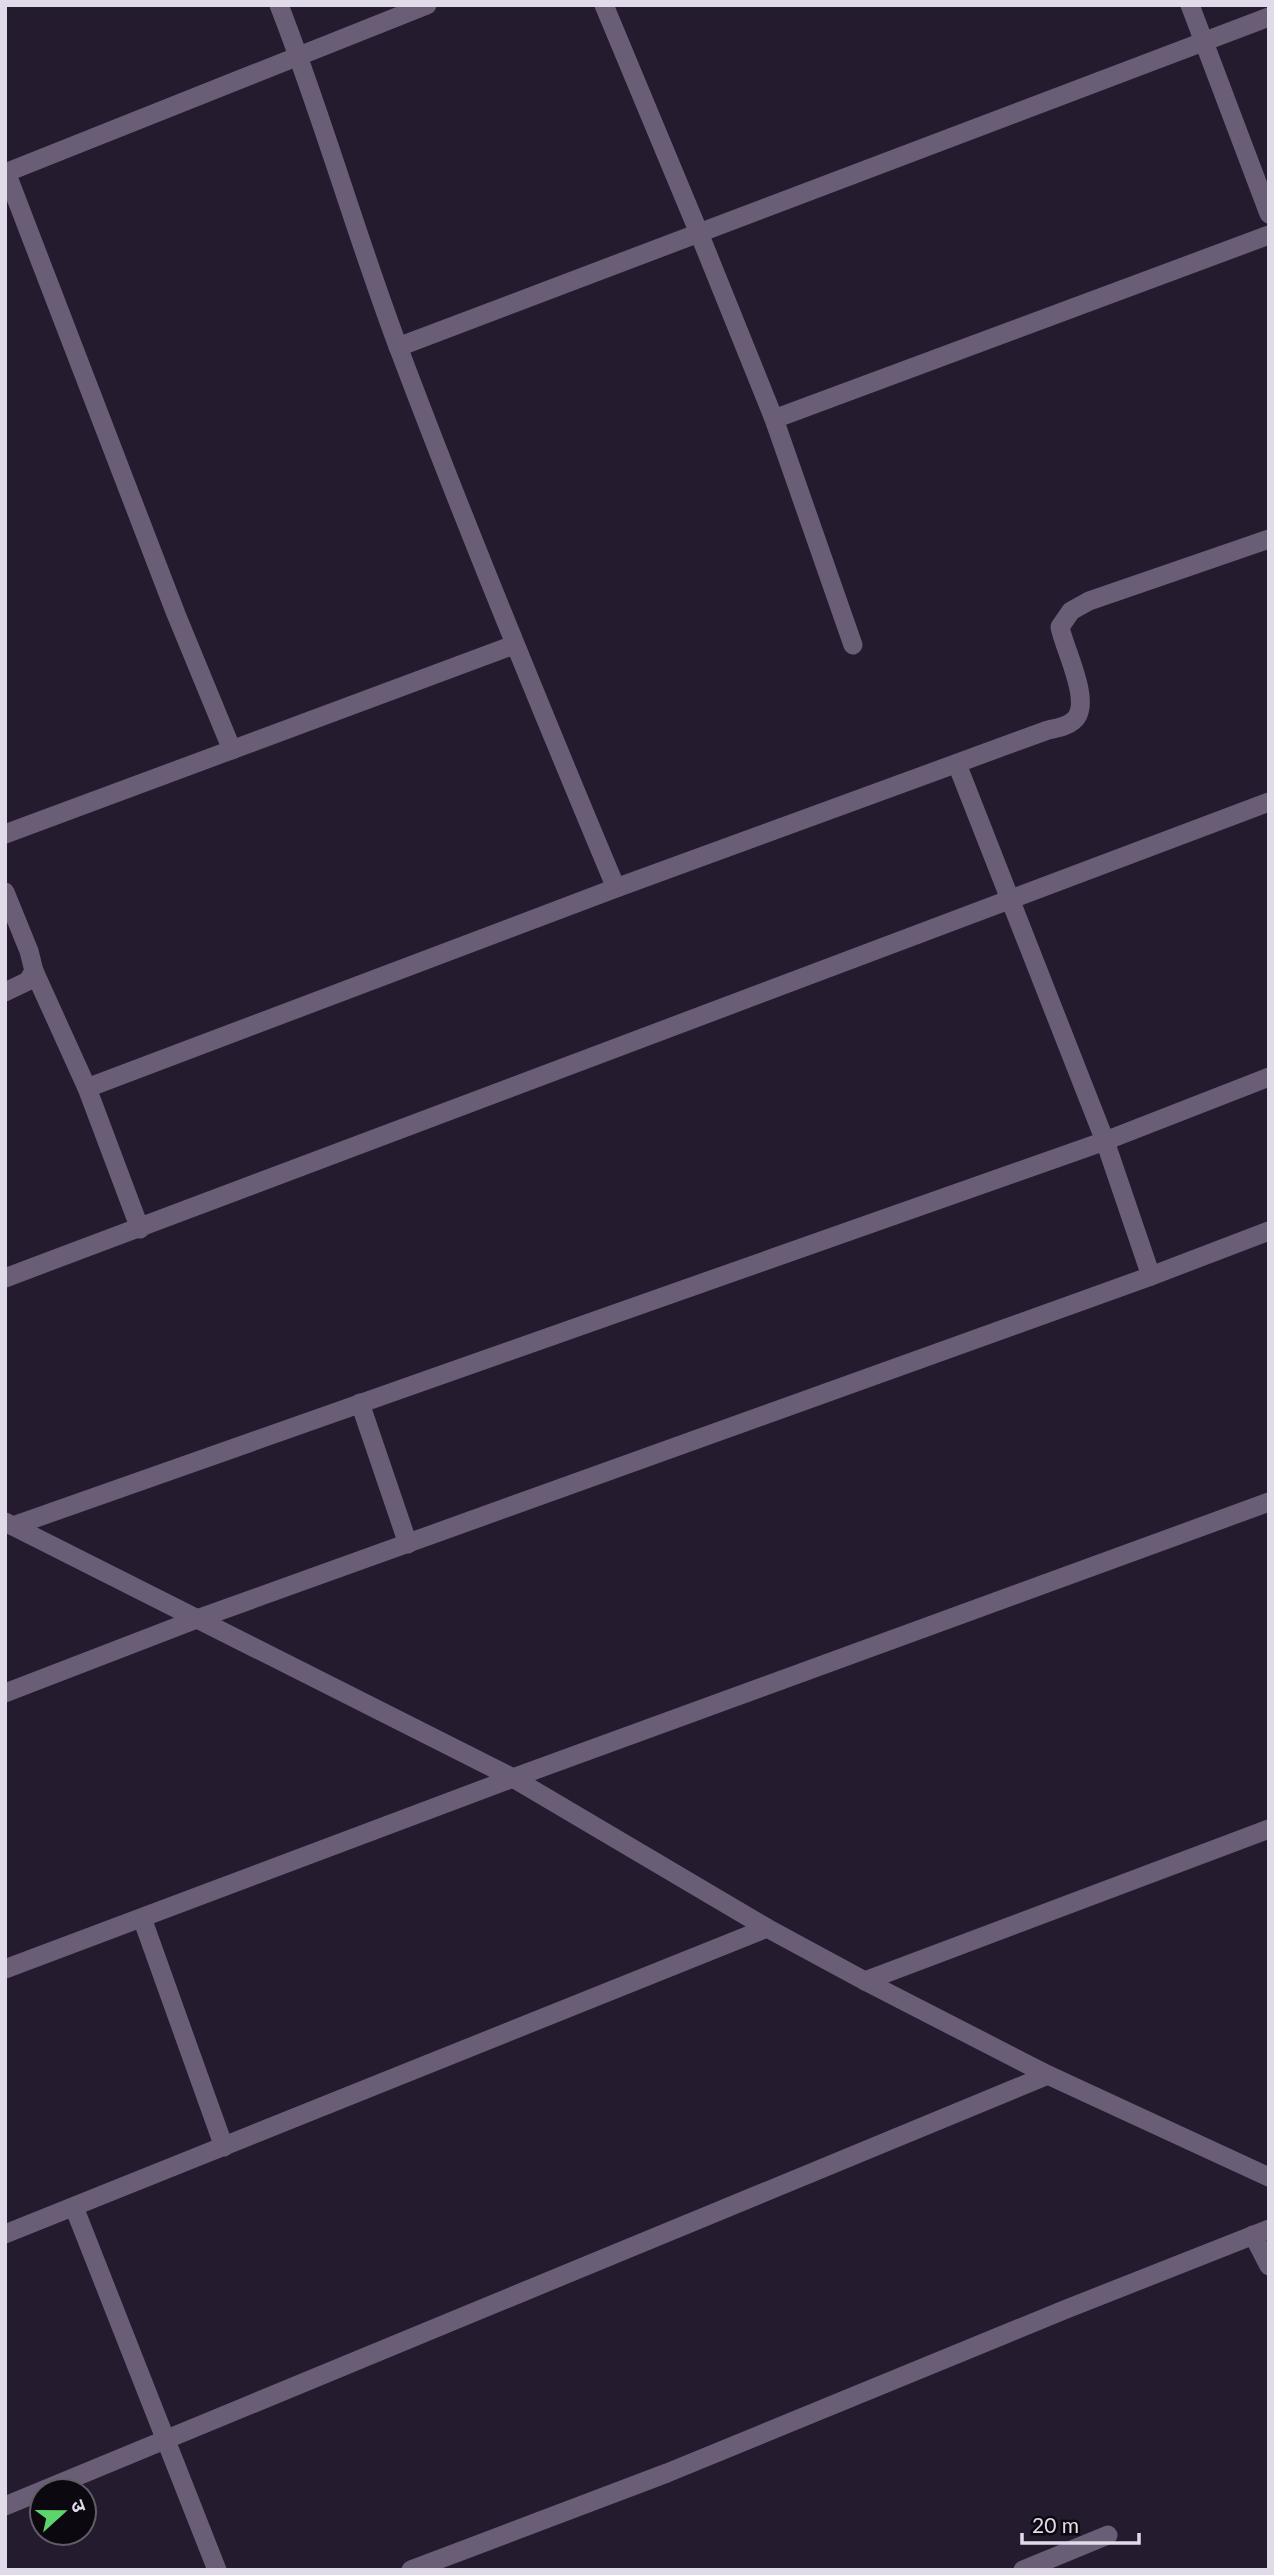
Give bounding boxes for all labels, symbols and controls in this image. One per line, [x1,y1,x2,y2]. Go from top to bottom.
north arrow [28,2477,98,2547]
text: उ [67,2496,92,2516]
scale bar [1022,2502,1139,2546]
text: 20 m [1032,2512,1079,2537]

